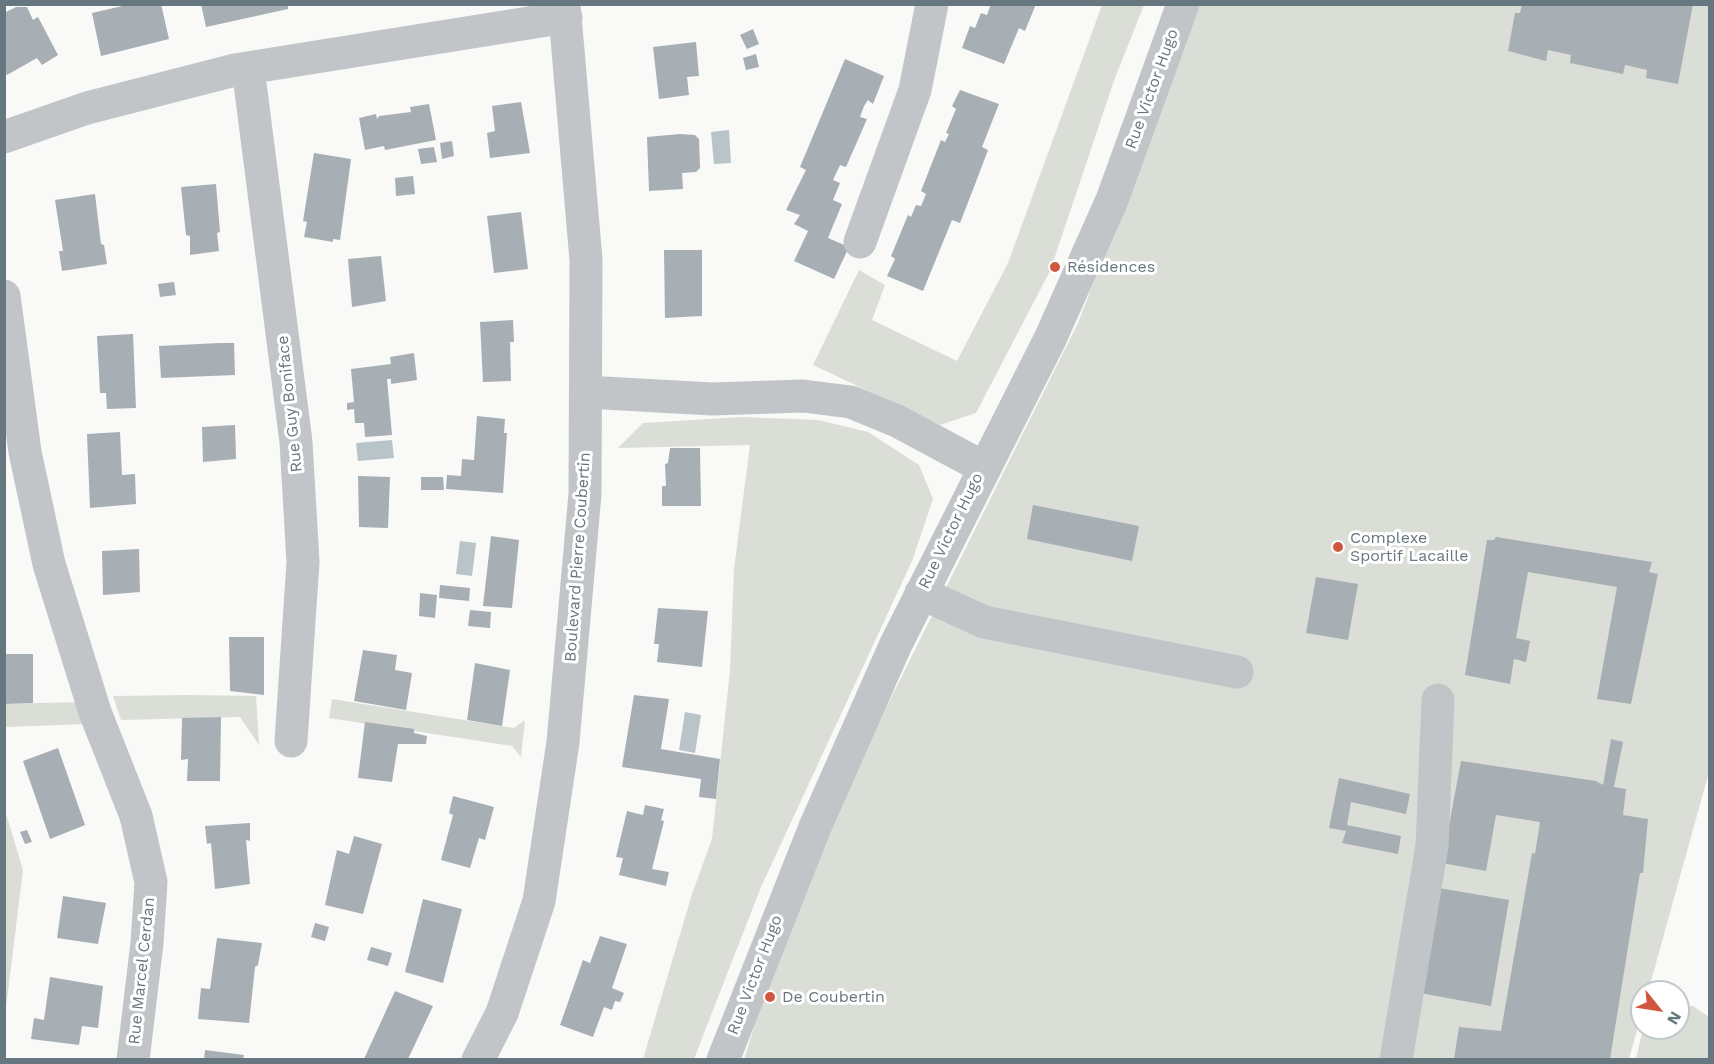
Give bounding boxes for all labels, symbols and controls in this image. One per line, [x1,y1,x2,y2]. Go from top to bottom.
street label: Rue Victor Hugo [1121,26,1183,152]
place label: Résidences [1067,257,1155,277]
marker: Résidences [1048,260,1062,274]
street label: Rue Guy Boniface [273,335,307,473]
street label: Boulevard Pierre Coubertin [561,452,595,662]
street label: Rue Victor Hugo [915,470,987,592]
place label: Complexe Sportif Lacaille [1350,528,1468,566]
marker: Complexe Sportif Lacaille [1331,540,1345,554]
street label: Rue Marcel Cerdan [125,896,159,1046]
street label: Rue Victor Hugo [723,913,787,1037]
north arrow [1630,980,1690,1040]
place label: De Coubertin [782,987,885,1007]
marker: De Coubertin [763,990,777,1004]
text: N [1663,1008,1685,1028]

